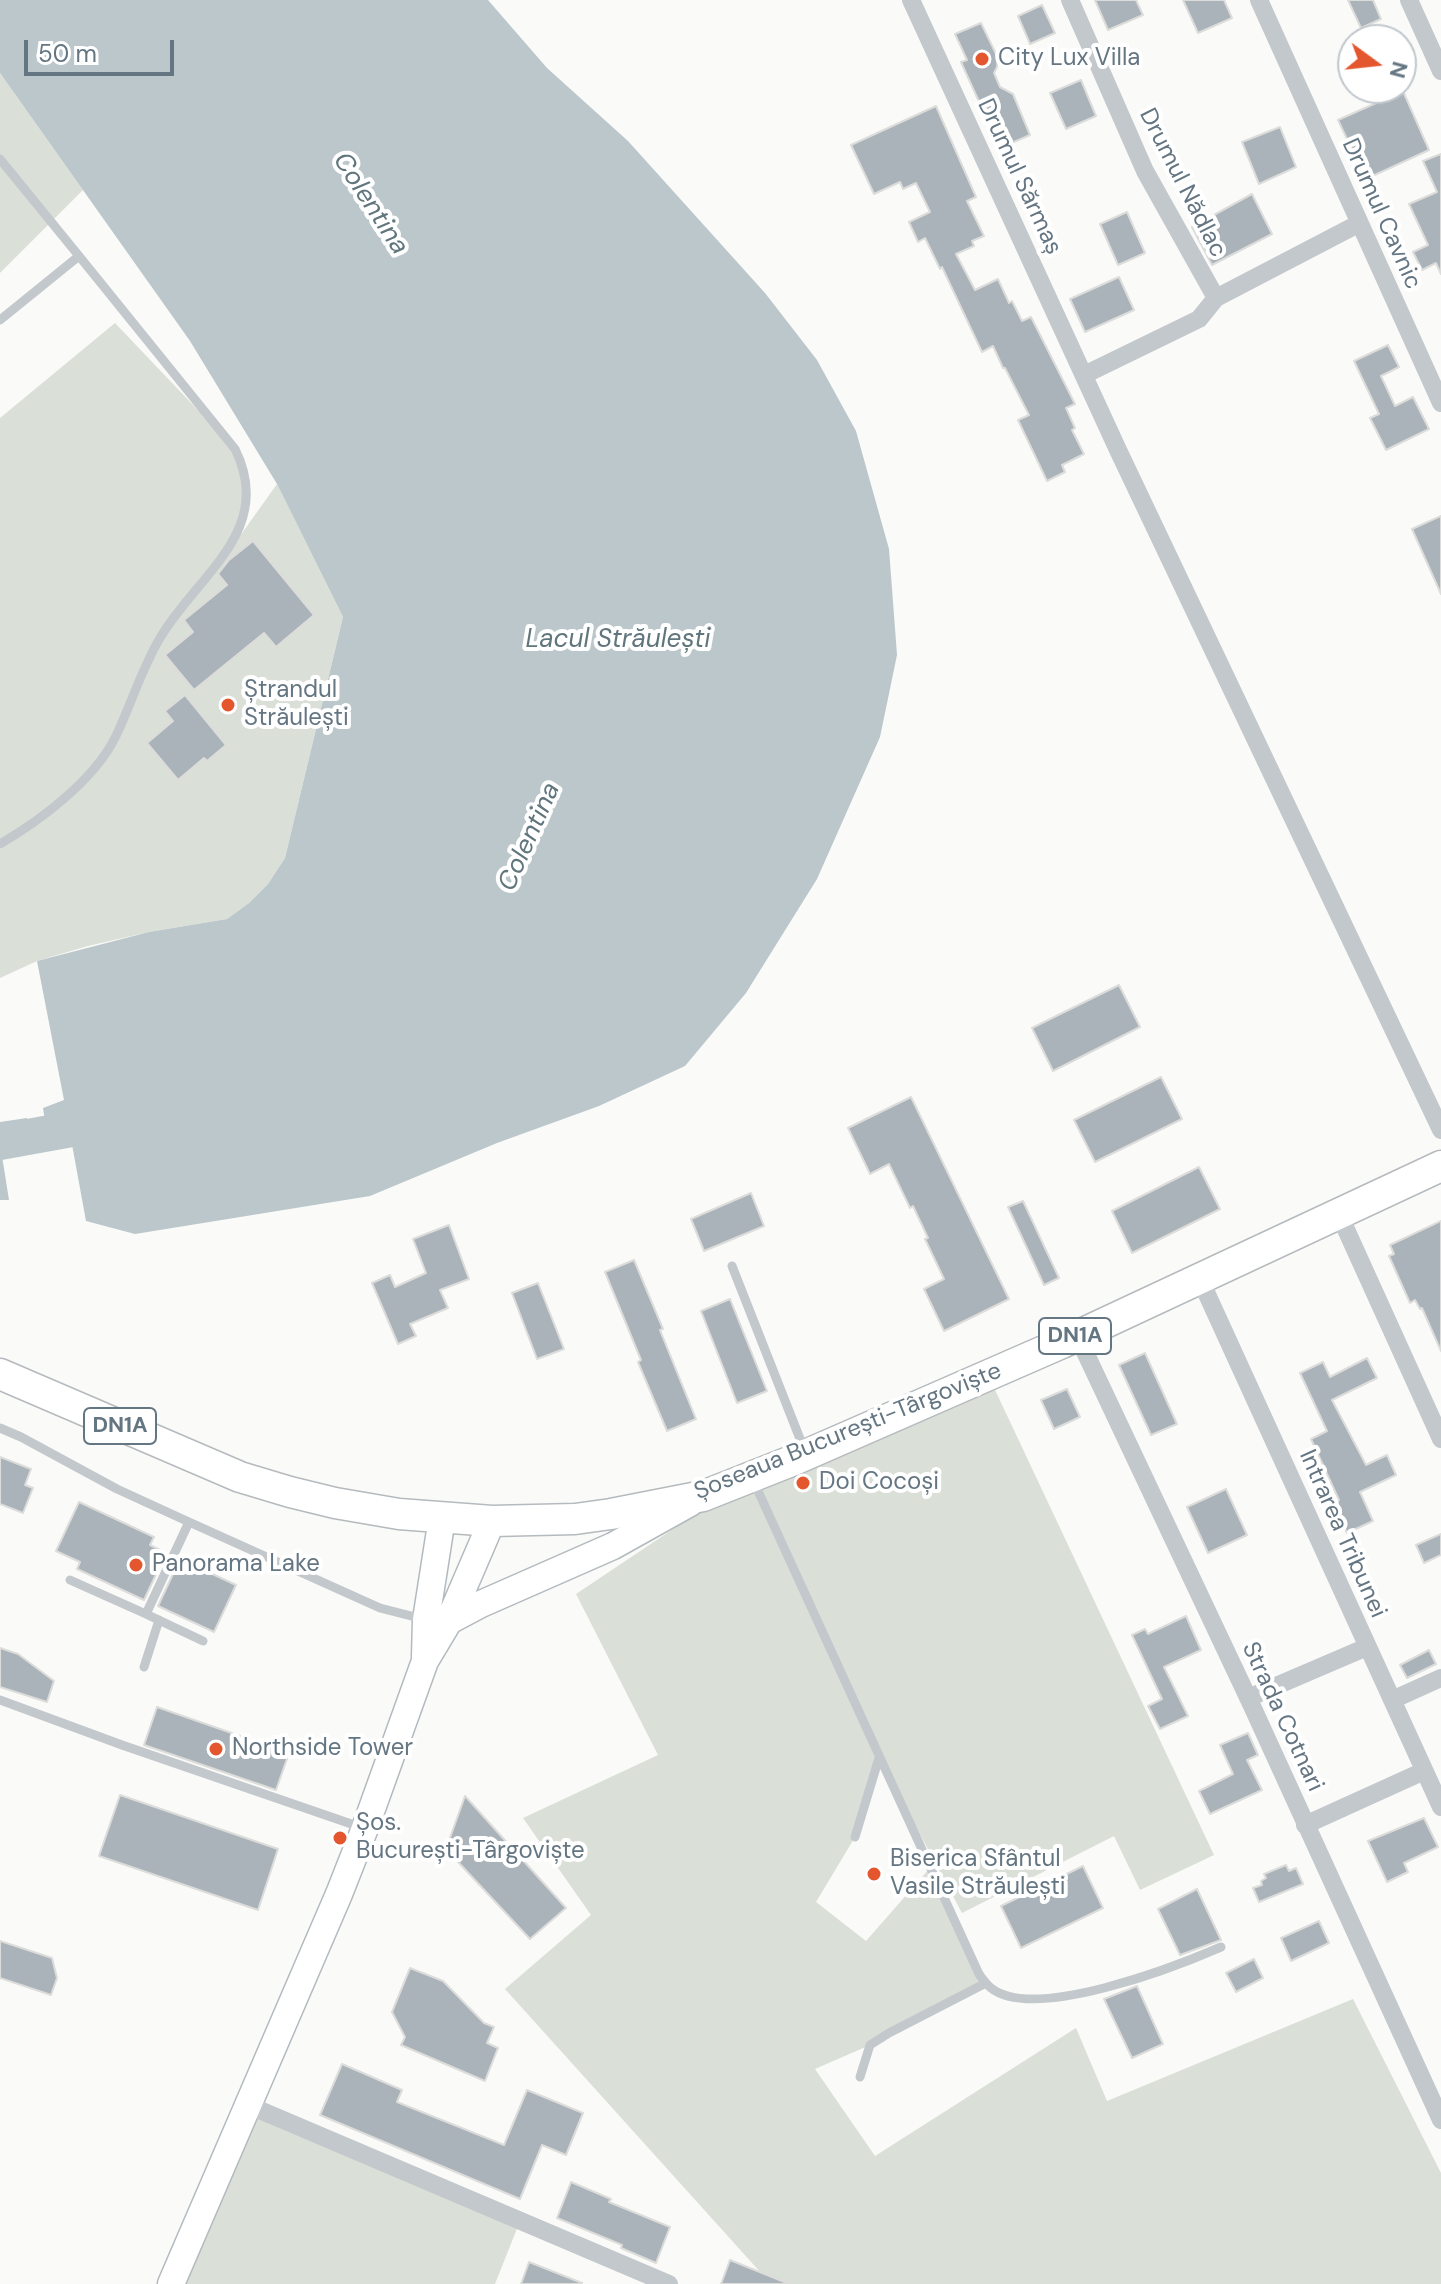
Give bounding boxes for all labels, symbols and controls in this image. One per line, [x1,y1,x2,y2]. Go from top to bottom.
scale bar [28,24,178,74]
north arrow [1337,24,1417,104]
text: 50 m [38,38,97,69]
place label: City Lux Villa [998,45,1140,73]
marker: City Lux Villa [973,50,991,68]
text: N [1383,58,1415,81]
street label: Drumul Sărmaș [970,95,1068,259]
street label: Drumul Nădlac [1132,104,1232,262]
street label: Drumul Cavnic [1335,134,1427,294]
water label: Colentina [326,147,414,261]
water label: Lacul Străulești [526,624,710,656]
place label: Ștrandul Străulești [244,677,349,733]
marker: Ștrandul Străulești [219,696,237,714]
water label: Colentina [492,778,568,896]
road number: DN1A [1039,1318,1111,1354]
street label: Șoseaua București-Târgoviște [690,1357,1006,1507]
road number: DN1A [84,1408,156,1444]
street label: Intrarea Tribunei [1292,1446,1392,1622]
place label: Doi Cocoși [819,1469,939,1497]
marker: Doi Cocoși [794,1474,812,1492]
place label: Panorama Lake [152,1551,320,1579]
marker: Panorama Lake [127,1556,145,1574]
street label: Strada Cotnari [1235,1638,1329,1796]
place label: Northside Tower [232,1735,413,1763]
marker: Northside Tower [207,1740,225,1758]
place label: Șos. București-Târgoviște [356,1810,585,1866]
marker: Șos. București-Târgoviște [331,1829,349,1847]
place label: Biserica Sfântul Vasile Străulești [890,1846,1066,1902]
marker: Biserica Sfântul Vasile Străulești [865,1865,883,1883]

